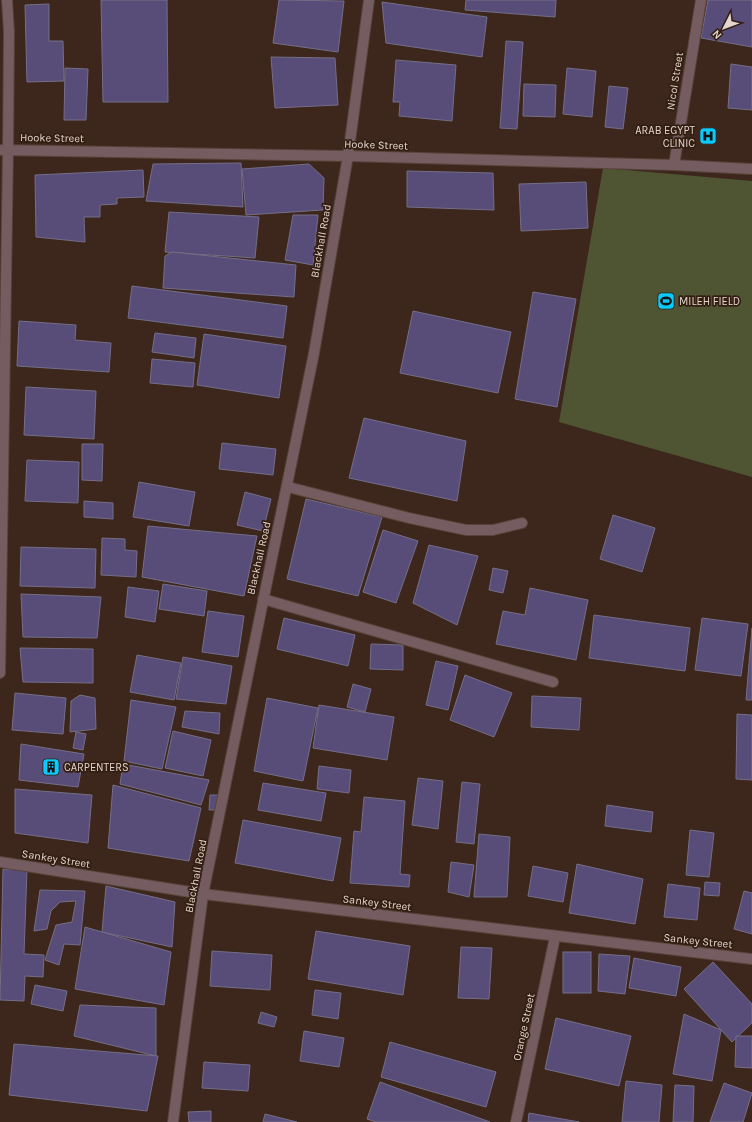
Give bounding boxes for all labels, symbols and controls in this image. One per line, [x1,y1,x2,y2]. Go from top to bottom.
north arrow [704,8,744,48]
text: N [709,27,724,42]
street label: Nicol Street [664,51,686,111]
place label: ARAB EGYPT CLINIC [635,124,695,150]
hospital icon: ARAB EGYPT CLINIC [698,126,718,146]
street label: Hooke Street [20,131,84,145]
street label: Hooke Street [344,137,408,153]
street label: Blackhall Road [308,203,334,279]
sports icon: MILEH FIELD [656,291,676,311]
place label: MILEH FIELD [679,295,740,308]
street label: Blackhall Road [244,520,274,596]
building icon: CARPENTERS [41,757,61,777]
place label: CARPENTERS [64,761,129,774]
street label: Blackhall Road [182,838,210,914]
street label: Sankey Street [21,847,91,871]
street label: Sankey Street [342,892,412,914]
street label: Sankey Street [663,931,733,951]
street label: Orange Street [511,992,537,1062]

